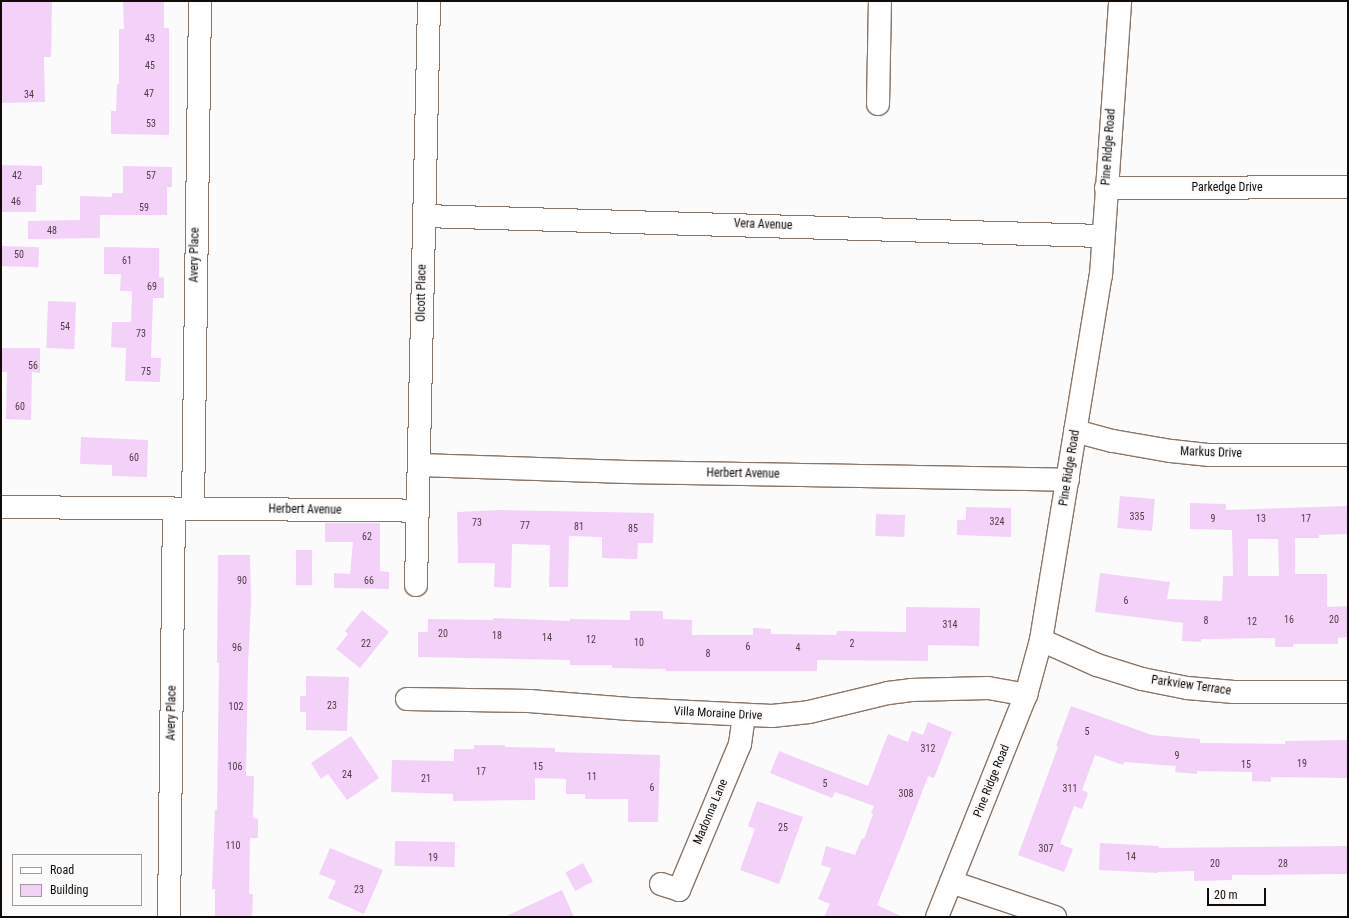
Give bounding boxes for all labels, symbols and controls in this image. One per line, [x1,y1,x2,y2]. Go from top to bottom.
house number: 43 [145,33,155,45]
house number: 45 [145,60,155,72]
house number: 47 [144,88,154,100]
house number: 34 [24,89,34,101]
street label: Pine Ridge Road [1099,108,1119,186]
house number: 53 [146,118,156,130]
house number: 42 [12,170,22,182]
house number: 57 [146,170,156,182]
street label: Parkedge Drive [1191,181,1263,195]
house number: 46 [11,196,21,208]
house number: 59 [139,202,149,214]
street label: Vera Avenue [733,217,793,233]
house number: 48 [47,225,57,237]
street label: Avery Place [187,227,203,283]
house number: 50 [14,249,24,261]
house number: 61 [122,255,132,267]
street label: Olcott Place [414,264,430,322]
house number: 69 [147,281,157,293]
house number: 54 [60,321,70,333]
house number: 73 [136,328,146,340]
house number: 56 [28,360,38,372]
house number: 75 [141,366,151,378]
house number: 60 [15,401,25,413]
street label: Pine Ridge Road [1057,429,1083,507]
street label: Markus Drive [1180,445,1242,461]
house number: 60 [129,452,139,464]
street label: Herbert Avenue [706,466,780,482]
street label: Herbert Avenue [268,502,342,518]
house number: 335 [1130,511,1144,523]
house number: 9 [1211,513,1215,525]
house number: 13 [1256,513,1266,525]
house number: 17 [1301,513,1311,525]
house number: 324 [990,516,1004,528]
house number: 73 [472,517,482,529]
house number: 77 [520,520,530,532]
house number: 81 [574,521,584,533]
house number: 85 [628,523,638,535]
house number: 62 [362,531,372,543]
house number: 90 [237,575,247,587]
house number: 66 [364,575,374,587]
house number: 6 [1124,595,1128,607]
house number: 16 [1284,614,1294,626]
house number: 20 [1329,614,1339,626]
house number: 8 [1204,615,1208,627]
house number: 12 [1247,616,1257,628]
house number: 314 [943,619,957,631]
house number: 20 [438,628,448,640]
house number: 18 [492,630,502,642]
house number: 14 [542,632,552,644]
house number: 12 [586,634,596,646]
house number: 10 [634,637,644,649]
house number: 22 [361,638,371,650]
house number: 2 [850,638,854,650]
house number: 6 [746,641,750,653]
house number: 96 [232,642,242,654]
house number: 4 [796,642,800,654]
house number: 8 [706,648,710,660]
street label: Parkview Terrace [1150,673,1232,699]
street label: Avery Place [164,685,180,741]
house number: 23 [327,700,337,712]
house number: 102 [229,701,243,713]
street label: Villa Moraine Drive [673,704,763,724]
house number: 5 [1085,726,1089,738]
house number: 312 [921,743,935,755]
street label: Pine Ridge Road [971,743,1013,819]
house number: 9 [1175,750,1179,762]
house number: 19 [1297,758,1307,770]
house number: 15 [1241,759,1251,771]
house number: 106 [228,761,242,773]
house number: 15 [533,761,543,773]
house number: 17 [476,766,486,778]
house number: 24 [342,769,352,781]
house number: 11 [587,771,597,783]
house number: 21 [421,773,431,785]
street label: Madonna Lane [691,777,731,847]
house number: 5 [823,778,827,790]
house number: 6 [650,782,654,794]
house number: 311 [1063,783,1077,795]
house number: 308 [899,788,913,800]
house number: 25 [778,822,788,834]
house number: 110 [226,840,240,852]
house number: 307 [1039,843,1053,855]
house number: 14 [1126,851,1136,863]
house number: 19 [428,852,438,864]
legend [12,854,142,906]
house number: 20 [1210,858,1220,870]
house number: 28 [1278,858,1288,870]
text: Road [50,863,74,877]
scale bar [1209,880,1268,906]
text: Building [50,883,88,897]
house number: 23 [354,884,364,896]
text: 20 m [1214,888,1238,902]

